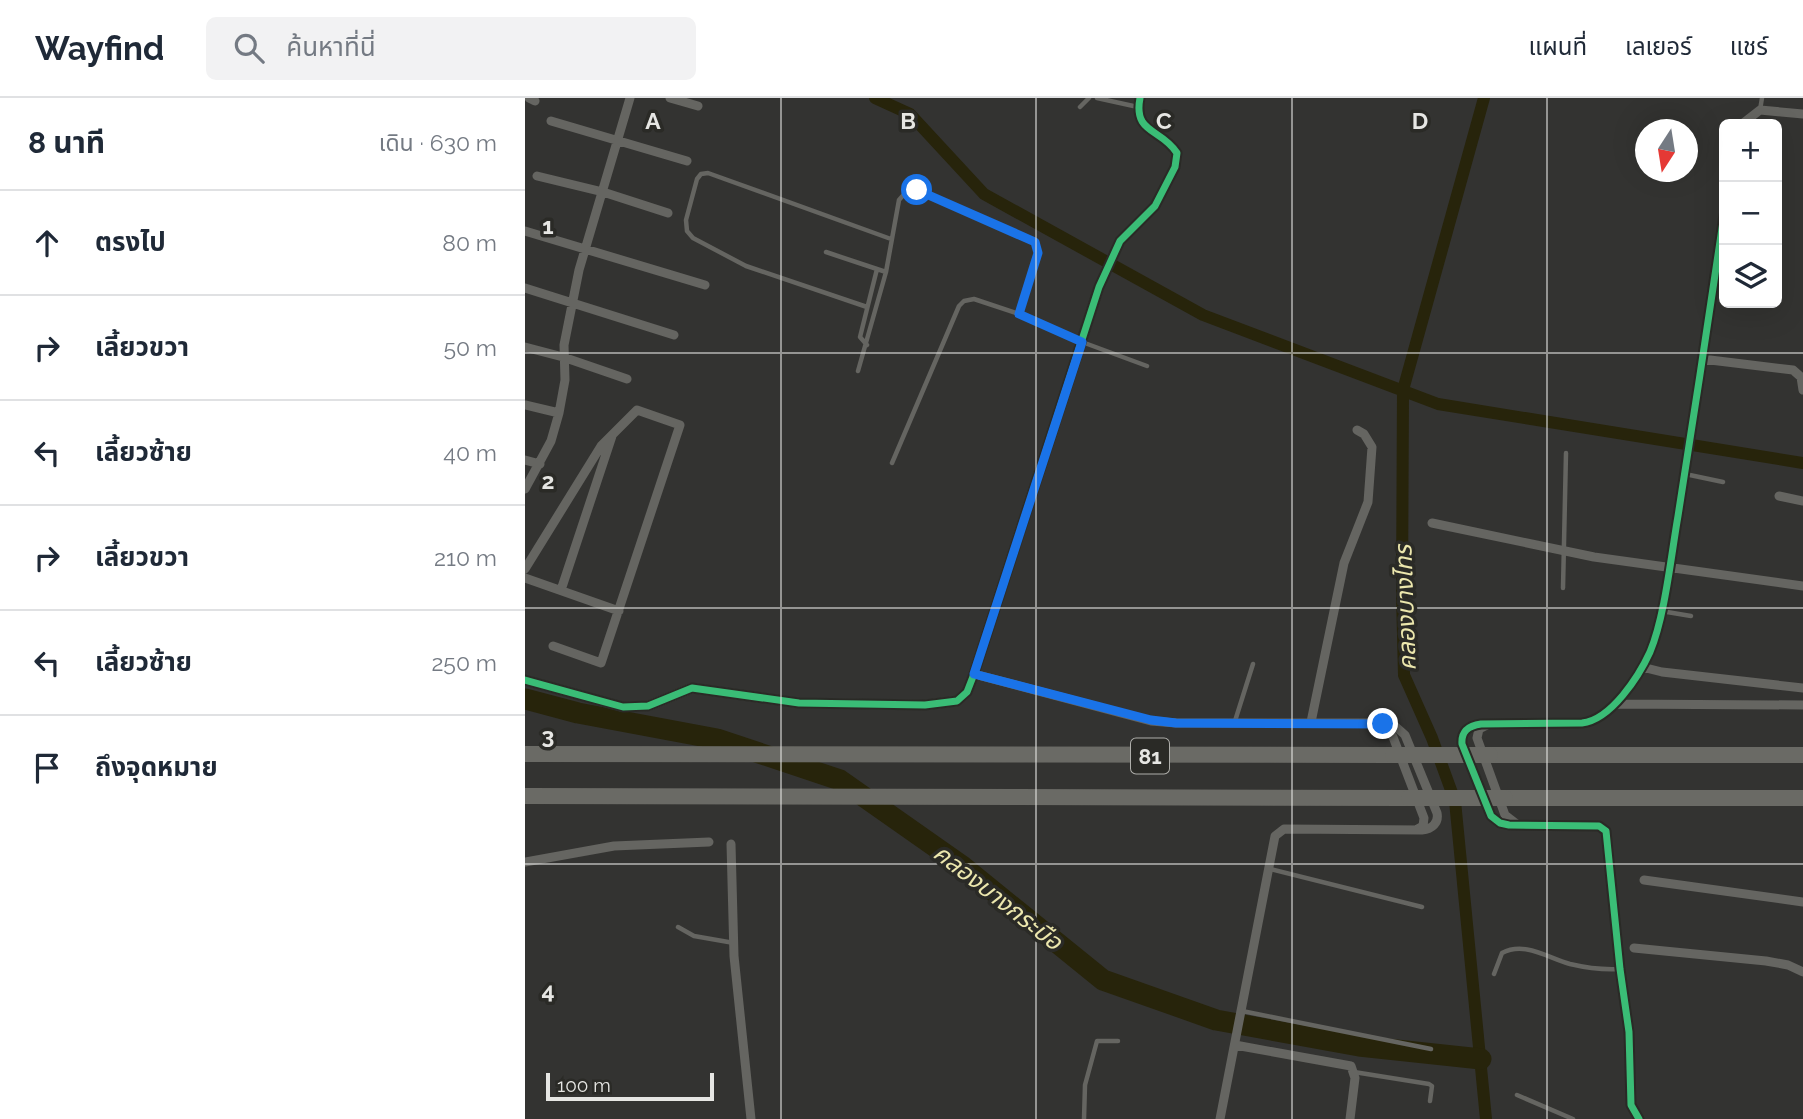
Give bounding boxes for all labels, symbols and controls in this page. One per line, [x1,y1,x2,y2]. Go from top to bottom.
search box [206,17,696,80]
text: Wayfind [35,29,164,68]
icon: search [230,29,268,67]
text: ค้นหาที่นี่ [286,32,376,62]
text: แผนที่ [1529,32,1587,61]
text: เลเยอร์ [1625,32,1692,61]
text: แชร์ [1730,32,1768,61]
text: A [645,107,661,134]
text: B [900,107,916,134]
text: C [1156,107,1172,134]
text: D [1412,107,1428,134]
north arrow [1635,119,1698,182]
map controls [1719,119,1782,308]
button: + [1719,119,1782,182]
text: 8 นาที [28,125,105,160]
text: เดิน · 630 m [379,129,497,156]
route start [901,174,932,205]
button: − [1719,182,1782,245]
text: 1 [542,212,554,239]
icon: ahead [28,224,66,262]
text: ตรงไป [95,227,166,257]
text: 80 m [442,229,497,256]
button: layers [1719,245,1782,308]
icon: right [28,329,66,367]
text: เลี้ยวขวา [95,332,189,362]
text: 50 m [443,334,497,361]
icon: left [28,434,66,472]
text: เลี้ยวซ้าย [95,437,192,467]
text: 40 m [443,439,497,466]
text: 2 [542,467,554,494]
icon: right [28,539,66,577]
text: เลี้ยวขวา [95,542,189,572]
water label: คลองบางไทร [1388,542,1422,671]
text: 210 m [434,544,497,571]
icon: left [28,644,66,682]
text: เลี้ยวซ้าย [95,647,192,677]
text: 250 m [431,649,497,676]
route end [1367,708,1398,739]
text: 3 [542,722,554,749]
road number: 81 [1131,738,1169,774]
icon: arrive [28,749,66,787]
text: ถึงจุดหมาย [95,752,218,782]
water label: คลองบางกระบือ [928,838,1069,957]
text: 4 [541,977,555,1004]
scale bar [546,1070,714,1102]
text: 100 m [557,1074,611,1096]

